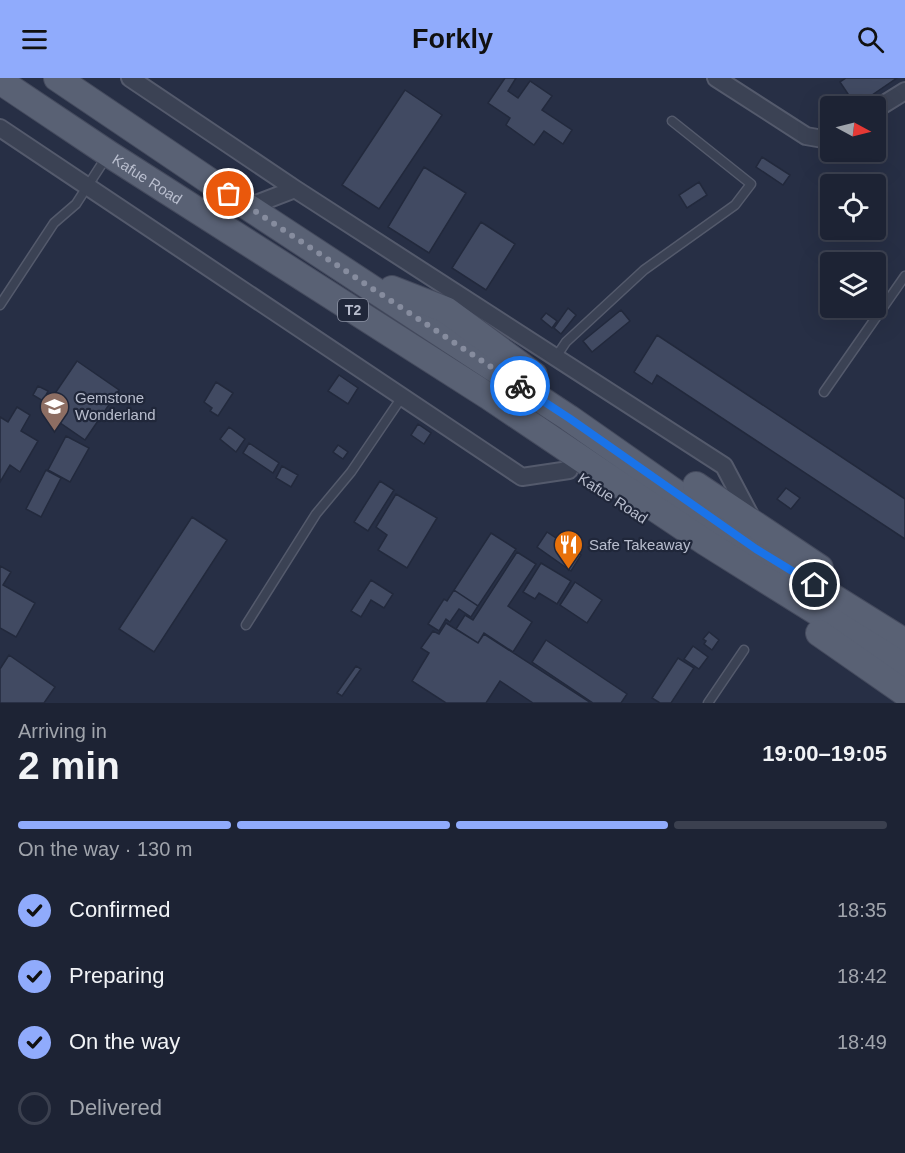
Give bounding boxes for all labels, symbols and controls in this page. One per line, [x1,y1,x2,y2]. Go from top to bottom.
icon: menu [18,23,51,56]
icon: search [854,23,887,56]
text: Forkly [412,24,493,54]
north arrow [820,96,886,162]
map controls [820,96,886,318]
street label: Kafue Road [110,150,186,207]
pin [203,168,254,219]
button: locate [820,174,886,240]
icon: bag [212,177,245,210]
button: layers [820,252,886,318]
road number: T2 [338,299,368,321]
courier [490,356,550,416]
icon: bike [504,370,537,403]
place label: Gemstone Wonderland [75,389,156,423]
school or university icon: Gemstone Wonderland [38,390,70,432]
street label: Kafue Road [575,469,651,527]
restaurant icon: Safe Takeaway [552,528,584,570]
place label: Safe Takeaway [589,536,691,553]
pin [789,559,840,610]
icon: home [798,568,831,601]
text: Arriving in [18,720,107,742]
text: 19:00–19:05 [762,741,887,766]
text: 2 min [18,744,120,787]
text: On the way · 130 m [18,838,193,860]
icon: check [18,894,51,927]
text: Confirmed [69,897,170,922]
text: 18:35 [837,899,887,921]
icon: check [18,960,51,993]
text: Preparing [69,963,164,988]
text: 18:42 [837,965,887,987]
icon: check [18,1026,51,1059]
text: On the way [69,1029,180,1054]
text: 18:49 [837,1031,887,1053]
text: Delivered [69,1095,162,1120]

